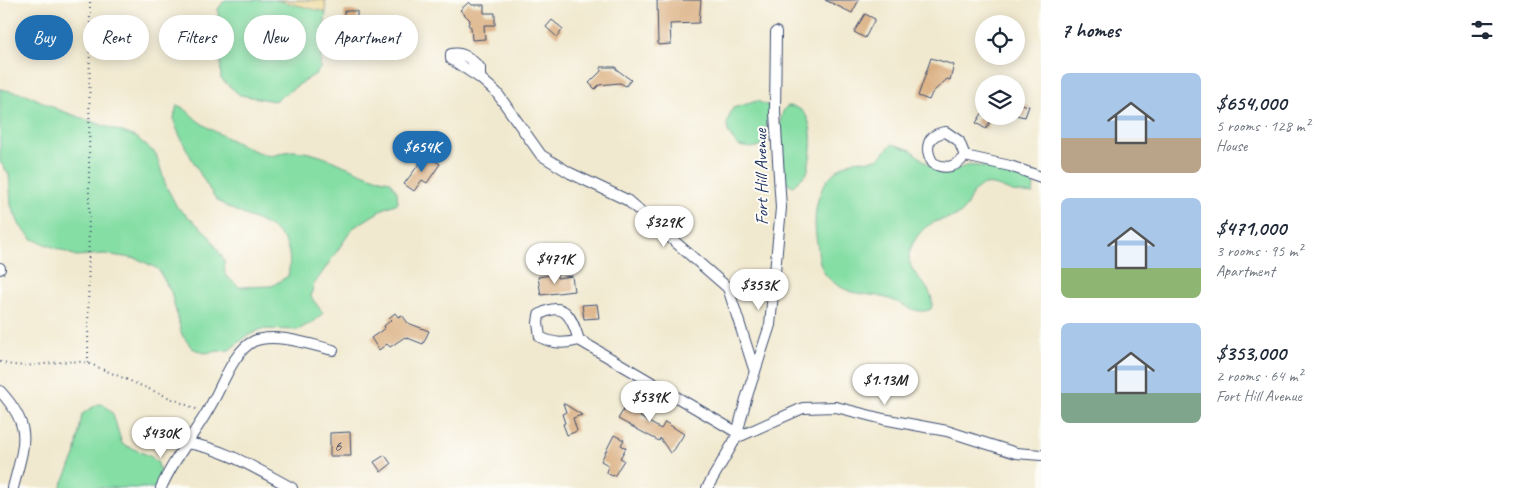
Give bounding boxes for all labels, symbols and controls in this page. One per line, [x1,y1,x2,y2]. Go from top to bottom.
chip: Buy [15,15,73,60]
chip: Rent [83,15,149,60]
chip: Filters [159,15,234,60]
chip: New [244,15,306,60]
chip: Apartment [316,15,418,60]
map controls [975,15,1025,125]
button: locate [975,15,1025,65]
icon: filters [1468,16,1496,44]
text: 7 homes [1061,17,1120,43]
button: layers [975,75,1025,125]
text: $654,000 [1216,90,1286,116]
icon: home [1101,93,1161,153]
text: 5 rooms · 128 m² [1216,116,1310,136]
street label: Fort Hill Avenue [749,127,773,225]
pin: $654K [387,130,457,173]
text: House [1216,136,1247,156]
text: $654K [403,137,441,157]
pin: $329K [629,206,699,248]
text: $329K [646,212,682,232]
text: $471,000 [1216,215,1286,241]
icon: home [1101,218,1161,278]
text: 3 rooms · 95 m² [1216,241,1302,261]
pin: $471K [520,242,590,285]
text: $471K [537,249,573,269]
text: Apartment [1216,261,1275,281]
pin: $353K [724,268,794,311]
text: $353K [741,275,777,295]
text: $353,000 [1216,340,1286,366]
icon: home [1101,343,1161,403]
pin: $1.13M [844,364,926,406]
text: 2 rooms · 64 m² [1216,366,1302,386]
text: $1.13M [863,370,907,390]
pin: $539K [615,380,685,423]
text: Fort Hill Avenue [1216,386,1302,406]
text: $539K [632,387,668,407]
pin: $430K [126,416,196,459]
text: $430K [143,423,179,443]
house number: 6 [335,437,343,456]

